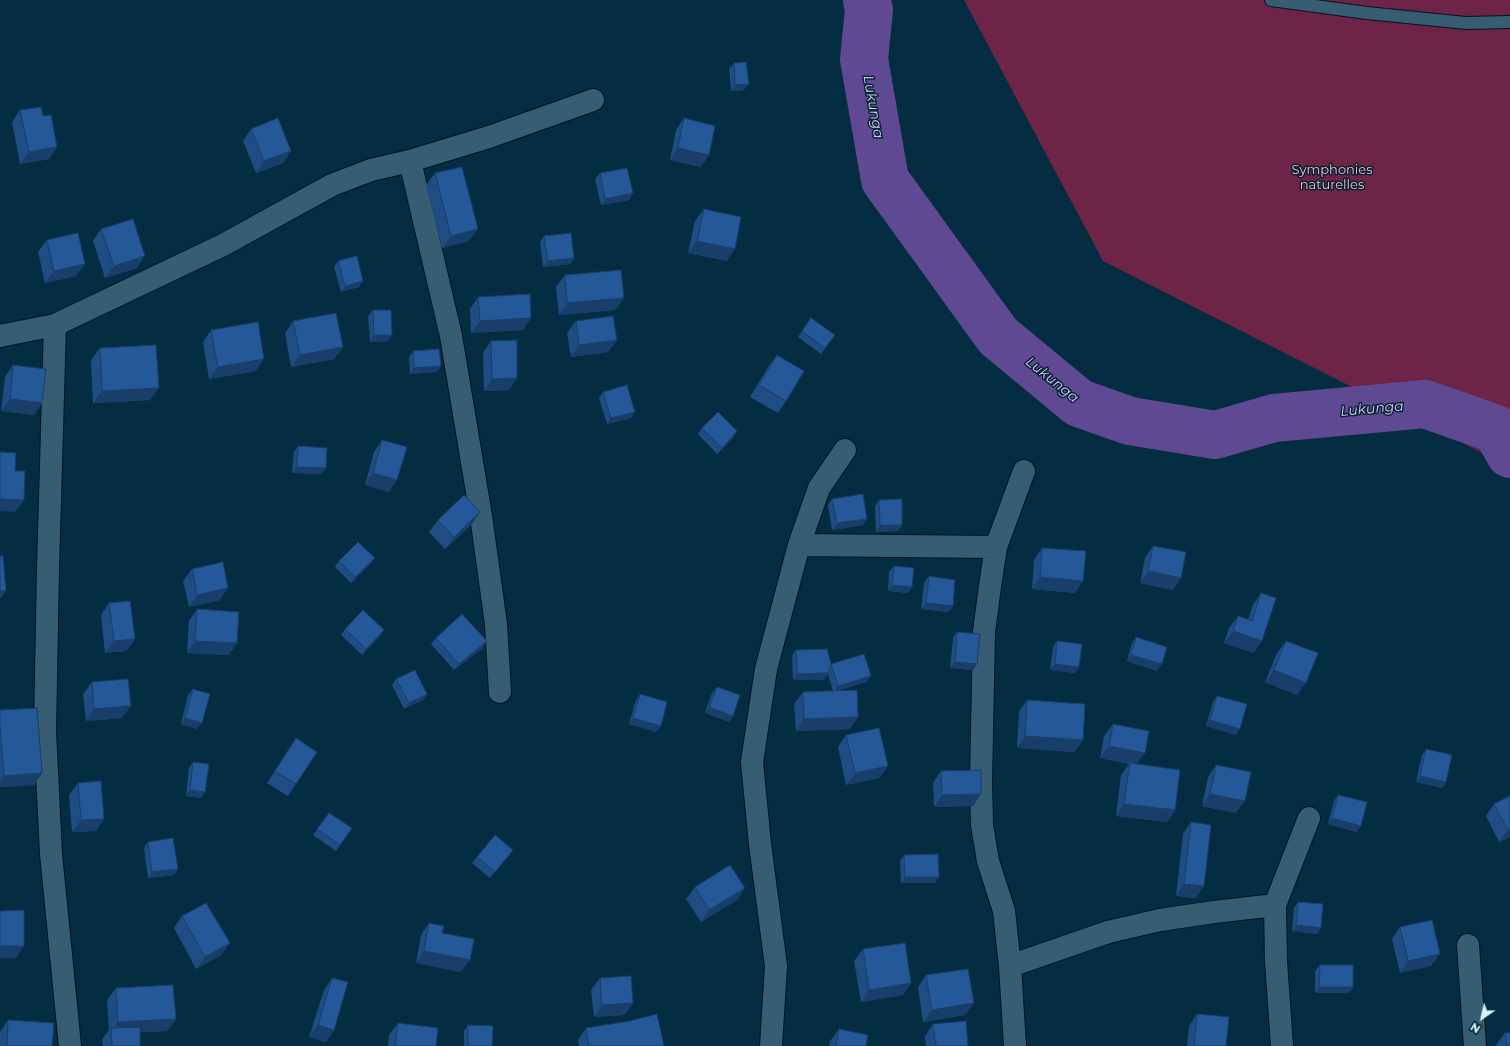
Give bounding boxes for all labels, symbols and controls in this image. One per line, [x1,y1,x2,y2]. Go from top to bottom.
water label: Lukunga [859,74,887,140]
park label: Symphonies naturelles [1291,162,1373,193]
water label: Lukunga [1022,353,1082,407]
water label: Lukunga [1340,398,1404,420]
north arrow [1462,998,1502,1038]
text: N [1468,1020,1483,1036]

